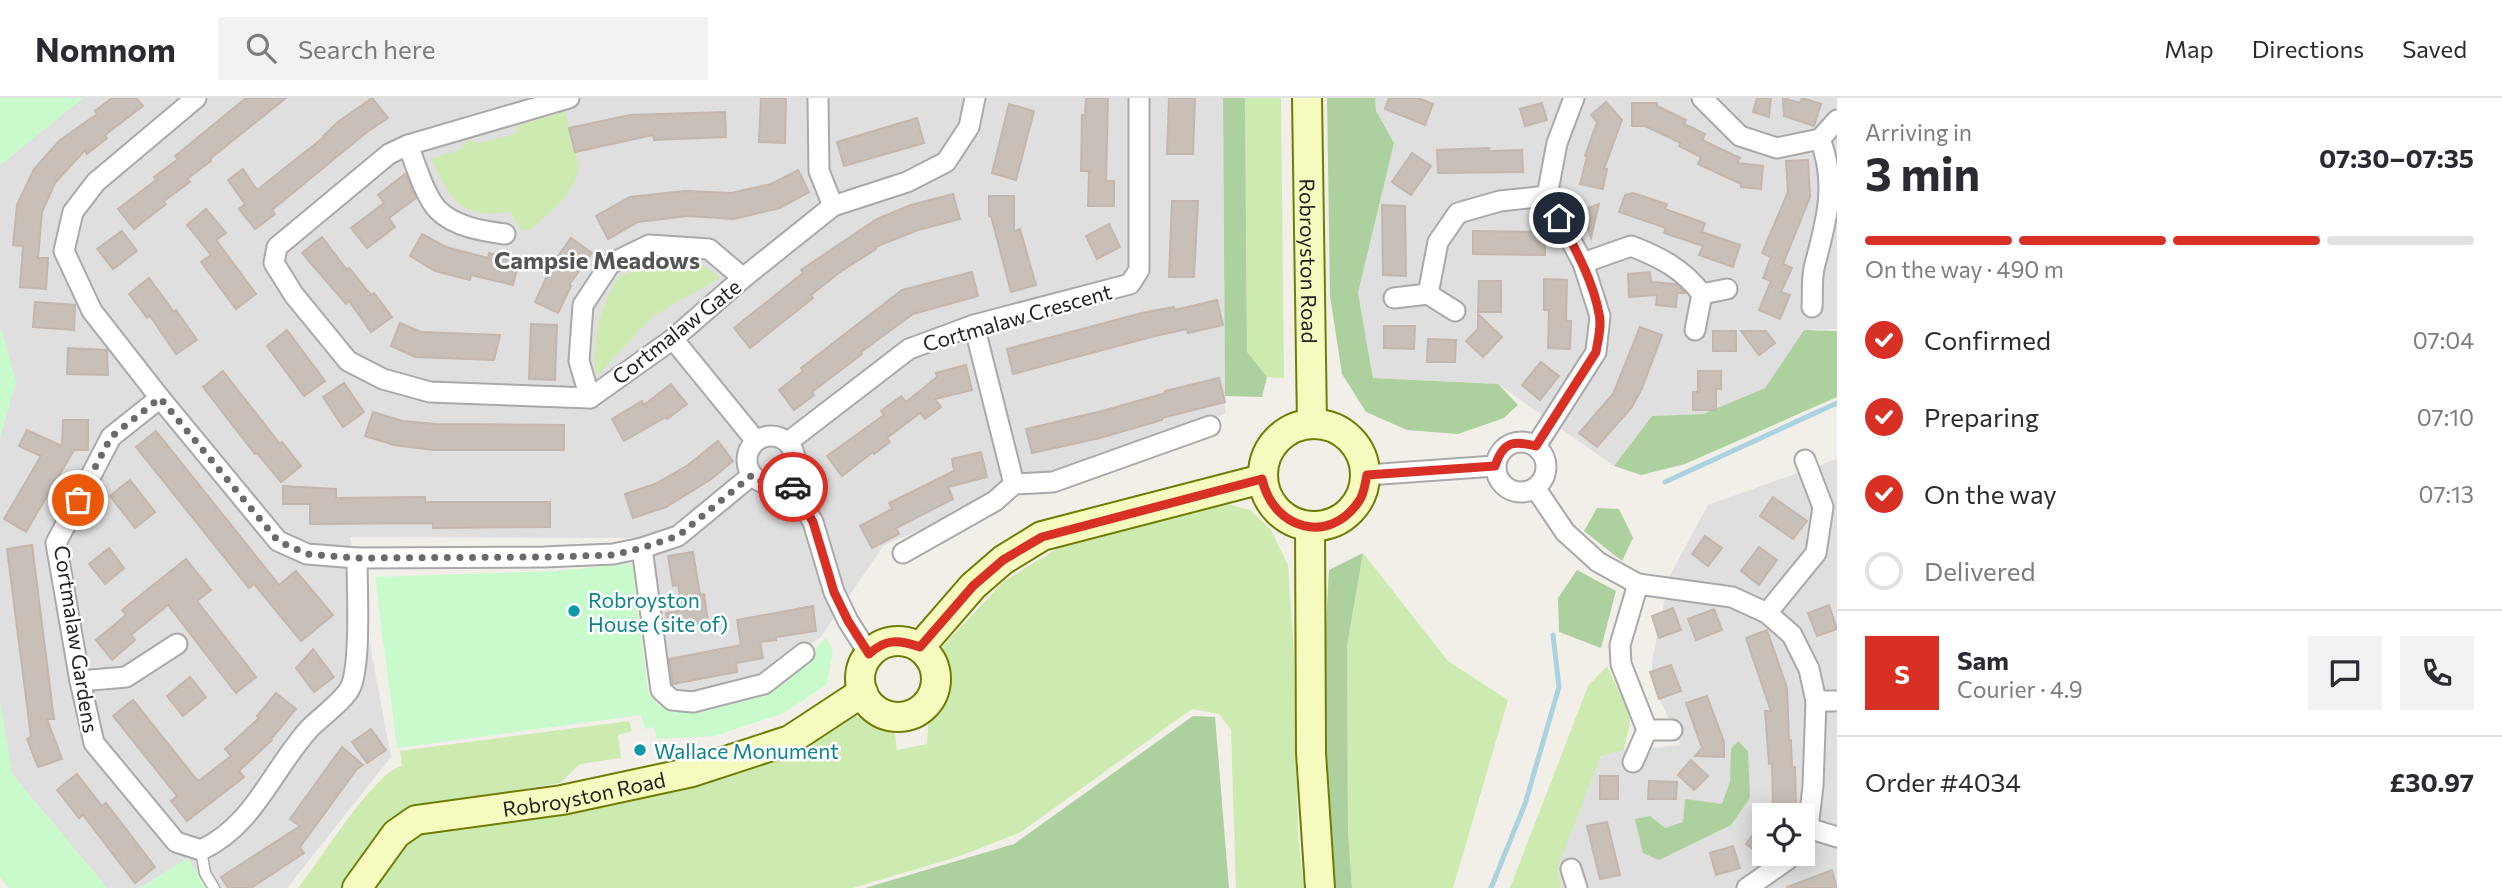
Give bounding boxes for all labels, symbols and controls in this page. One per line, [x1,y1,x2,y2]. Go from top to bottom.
search box [218,17,708,80]
text: Nomnom [35,28,176,69]
icon: search [242,29,280,67]
text: Search here [298,33,435,64]
text: Map [2164,34,2214,63]
text: Directions [2252,34,2364,63]
text: Saved [2402,34,2467,63]
text: Arriving in [1865,118,1972,146]
text: 07:30–07:35 [2319,142,2474,173]
text: 3 min [1865,144,1980,200]
street label: Robroyston Road [1296,178,1323,344]
pin [1529,188,1589,248]
icon: home [1540,199,1578,237]
district label: Campsie Meadows [494,245,700,274]
text: On the way · 490 m [1865,255,2064,283]
street label: Cortmalaw Gate [607,273,745,389]
street label: Cortmalaw Crescent [920,278,1114,356]
icon: check [1865,321,1903,359]
text: Confirmed [1924,324,2051,355]
text: 07:04 [2413,326,2474,354]
icon: check [1865,398,1903,436]
text: Preparing [1924,401,2039,432]
text: 07:10 [2417,403,2474,431]
courier [758,452,828,522]
icon: car [774,468,812,506]
pin [48,470,108,530]
icon: check [1865,475,1903,513]
text: On the way [1924,478,2057,509]
text: 07:13 [2419,480,2474,508]
icon: bag [59,481,97,519]
street label: Cortmalaw Gardens [50,544,104,734]
text: Delivered [1924,555,2035,586]
place label: Robroyston House (site of) [588,587,728,636]
marker: Robroyston House (site of) [566,603,582,619]
button: chat [2308,636,2382,710]
button: phone [2400,636,2474,710]
text: Sam [1957,644,2009,675]
text: S [1894,658,1910,689]
text: Courier · 4.9 [1957,675,2083,703]
place label: Wallace Monument [654,738,839,763]
marker: Wallace Monument [632,742,648,758]
street label: Robroyston Road [501,766,667,821]
text: Order #4034 [1865,766,2021,797]
text: £30.97 [2390,766,2474,797]
map controls [1752,803,1815,866]
button: locate [1752,803,1815,866]

